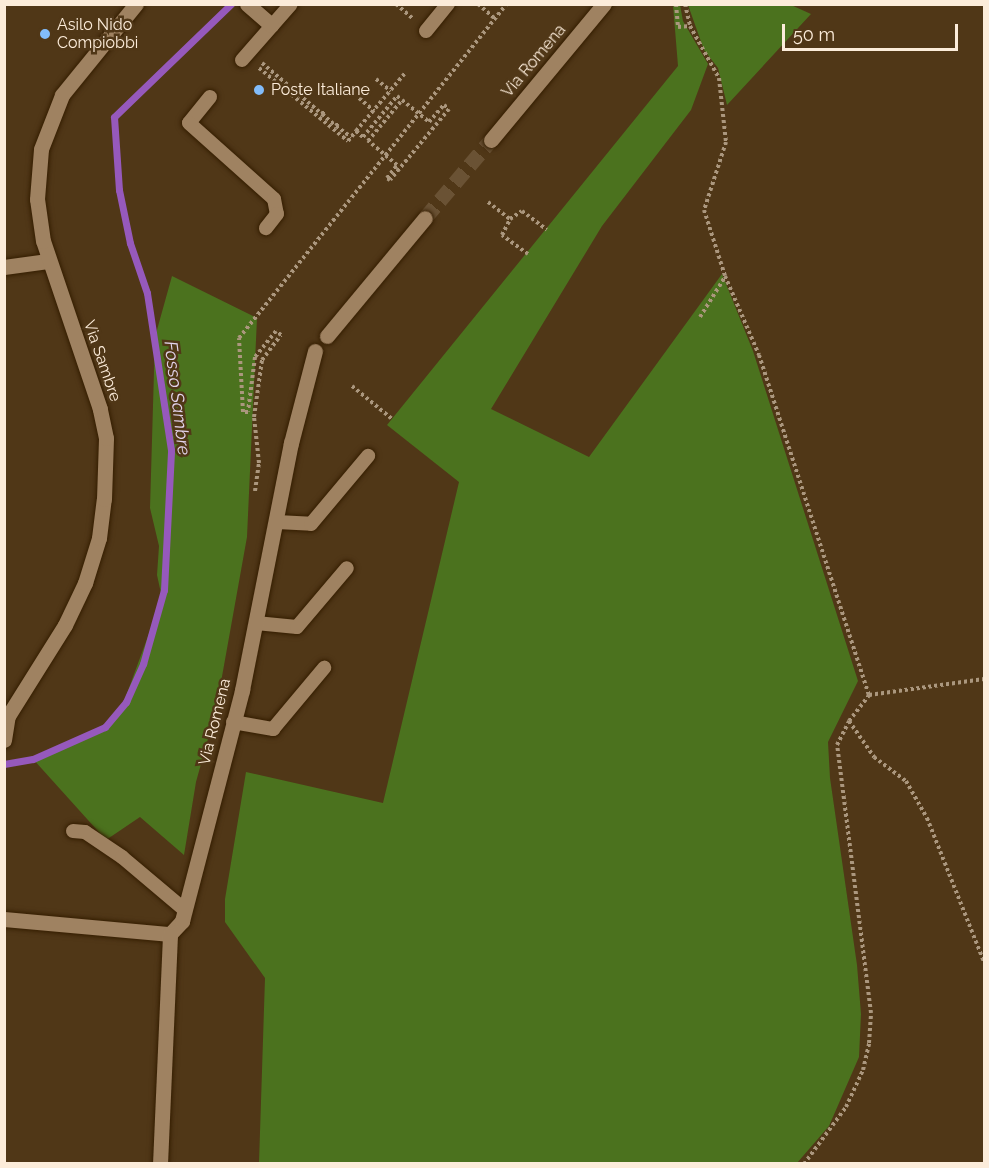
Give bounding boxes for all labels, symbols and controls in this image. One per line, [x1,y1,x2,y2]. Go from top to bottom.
scale bar [785,12,960,50]
place label: Asilo Nido Compiobbi [57,15,138,53]
street label: Via Romena [498,21,570,101]
text: 50 m [793,24,835,45]
marker: Asilo Nido Compiobbi [38,27,52,41]
place label: Poste Italiane [271,80,370,100]
marker: Poste Italiane [252,83,266,97]
street label: Via Sambre [79,318,125,404]
water label: Fosso Sambre [159,340,195,456]
street label: Via Romena [195,676,235,768]

